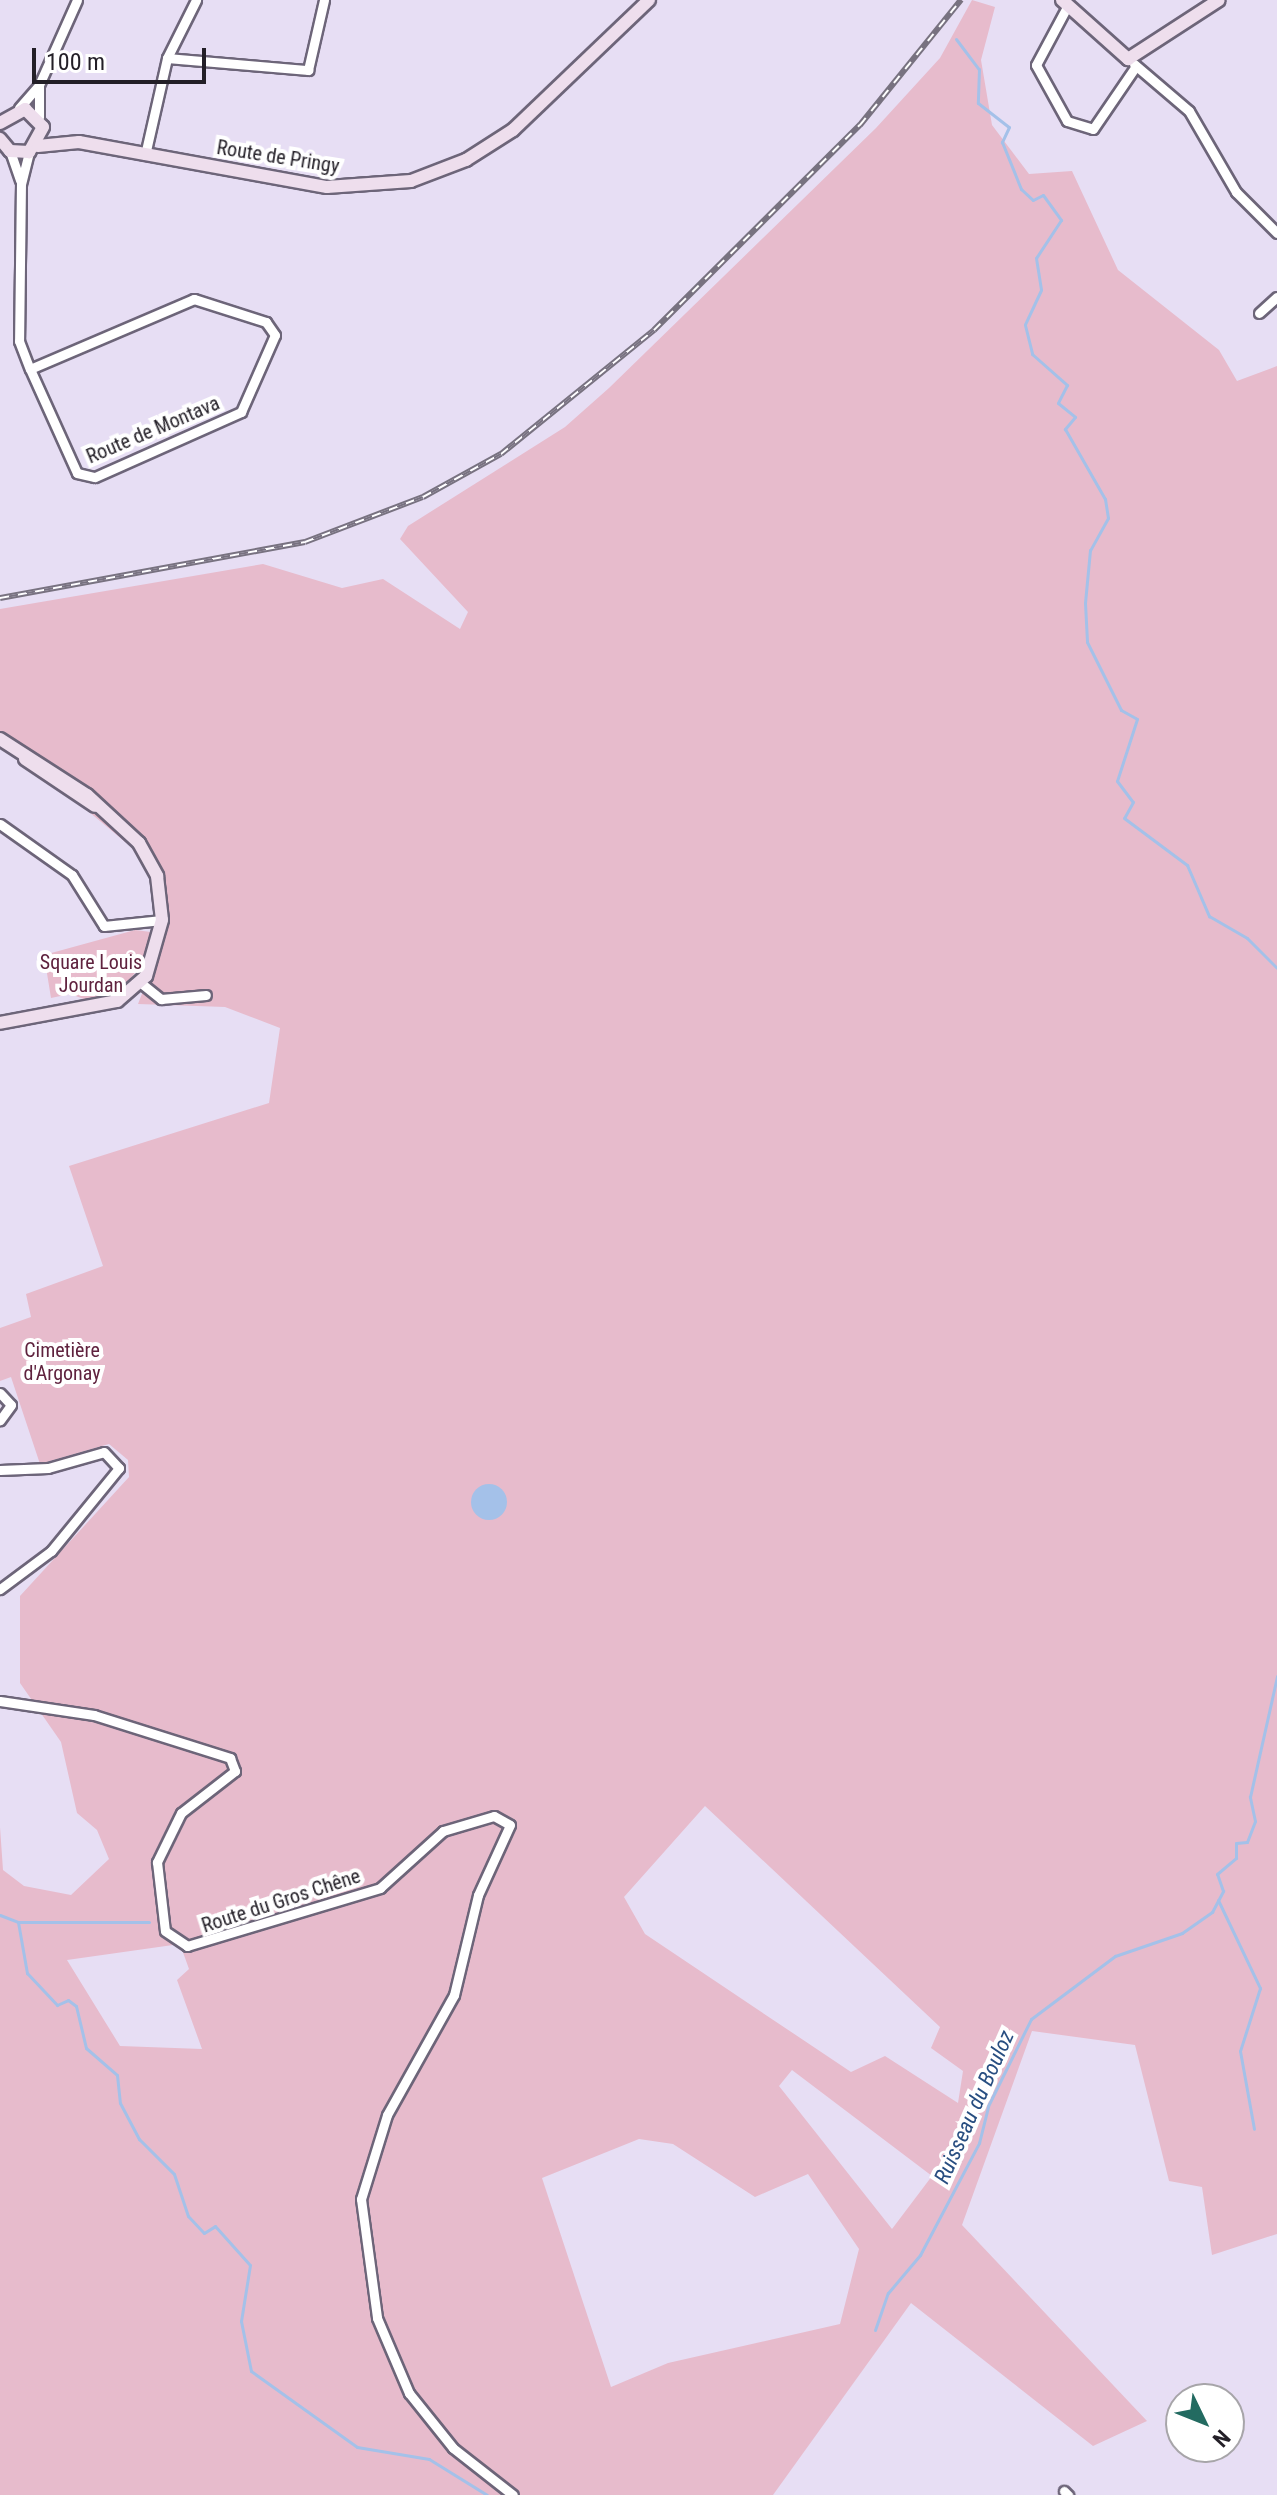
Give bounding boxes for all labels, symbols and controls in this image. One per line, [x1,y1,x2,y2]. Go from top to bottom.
scale bar [36,32,210,82]
text: 100 m [46,48,105,76]
street label: Route de Pringy [215,135,341,179]
street label: Route de Montava [83,391,223,469]
park label: Square Louis Jourdan [40,950,142,997]
park label: Cimetière d'Argonay [23,1338,101,1385]
street label: Route du Gros Chêne [199,1864,363,1938]
water label: Ruisseau du Bouloz [928,2026,1020,2188]
north arrow [1165,2383,1245,2463]
text: N [1208,2425,1235,2452]

